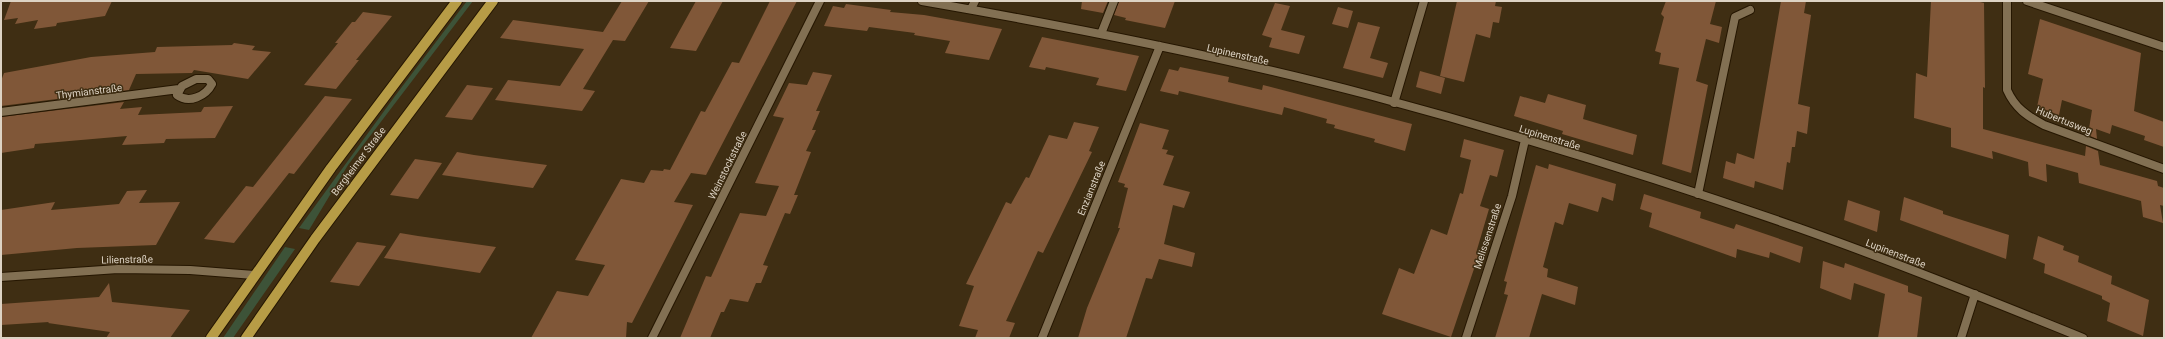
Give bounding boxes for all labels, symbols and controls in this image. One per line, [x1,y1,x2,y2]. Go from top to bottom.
street label: Lupinenstraße [1206,42,1270,67]
street label: Thymianstraße [55,82,123,101]
street label: Hubertusweg [2034,104,2093,137]
street label: Lupinenstraße [1518,123,1582,152]
street label: Bergheimer Straße [329,125,388,198]
street label: Weinstockstraße [706,129,749,201]
street label: Enzianstraße [1076,159,1107,217]
street label: Melissenstraße [1472,202,1503,270]
street label: Lupinenstraße [1864,237,1927,270]
street label: Lilienstraße [101,254,153,265]

